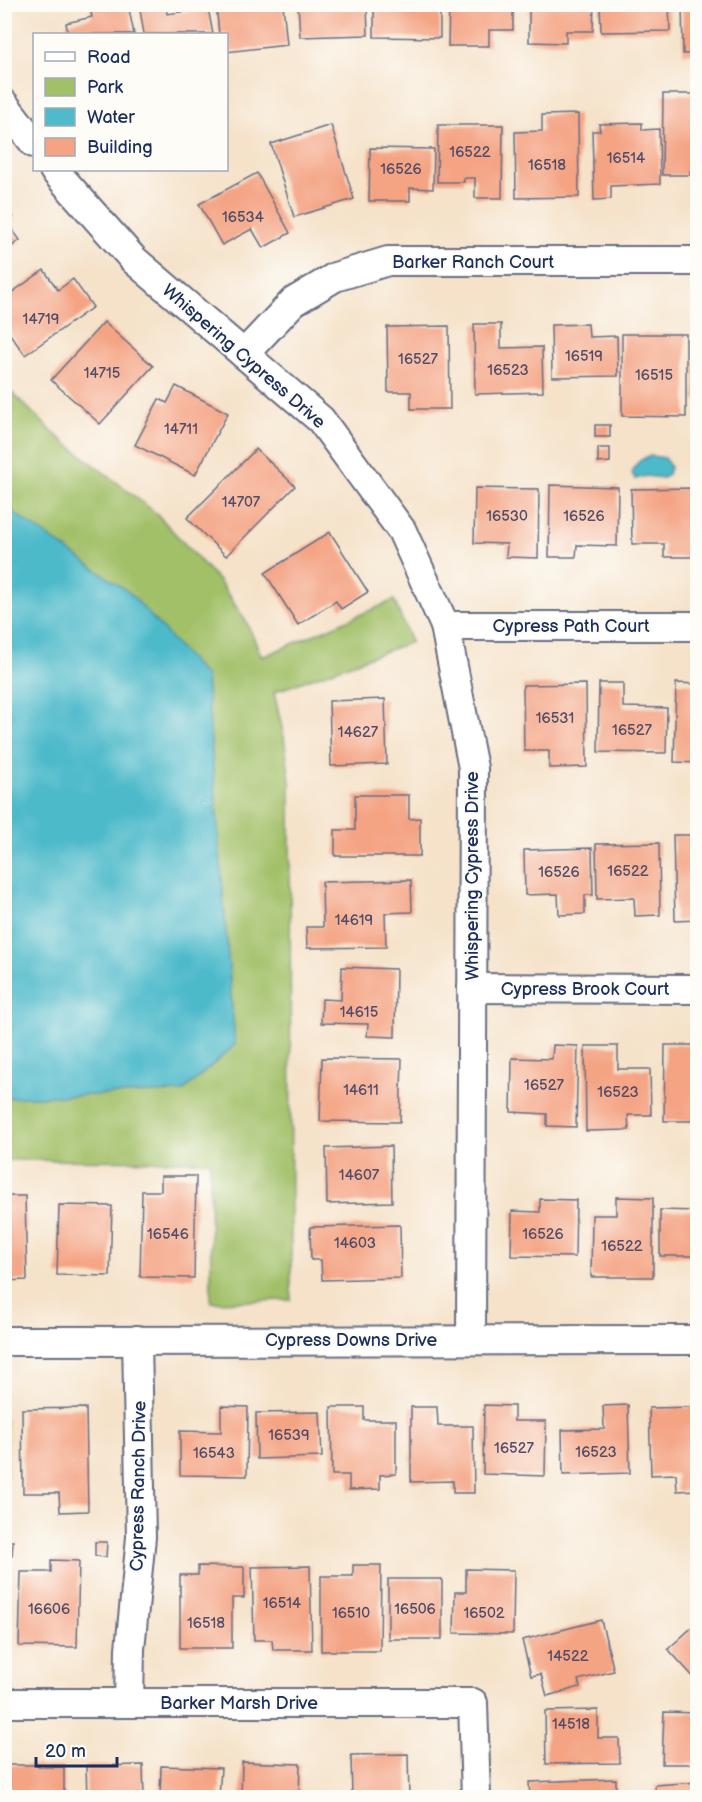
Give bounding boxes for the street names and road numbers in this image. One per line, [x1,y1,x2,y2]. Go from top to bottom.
street label: Barker Ranch Court [392,252,555,273]
street label: Whispering Cypress Drive [158,280,330,433]
street label: Cypress Path Court [492,616,650,637]
street label: Whispering Cypress Drive [462,771,483,981]
street label: Cypress Brook Court [501,979,670,1000]
street label: Cypress Downs Drive [265,1330,437,1351]
street label: Cypress Ranch Drive [127,1400,150,1572]
street label: Barker Marsh Drive [160,1693,318,1714]

